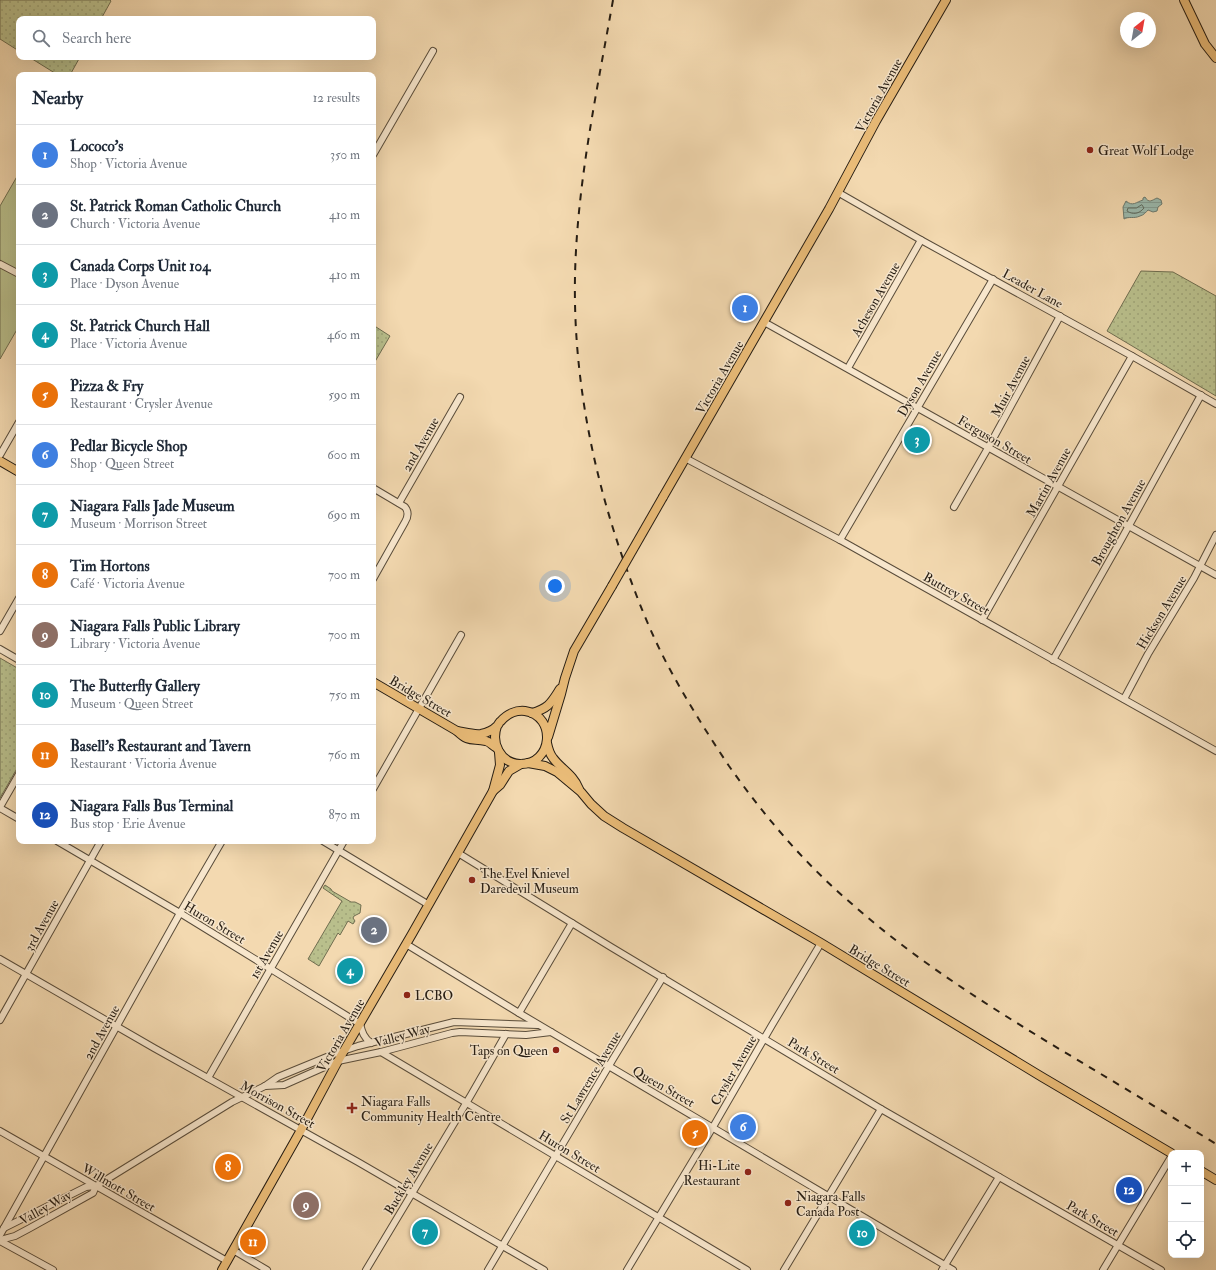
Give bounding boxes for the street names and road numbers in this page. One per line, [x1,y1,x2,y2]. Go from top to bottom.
street label: Victoria Avenue [852,55,906,135]
street label: Acheson Avenue [848,259,904,341]
street label: Leader Lane [1000,266,1066,312]
street label: Victoria Avenue [692,337,748,417]
street label: Dyson Avenue [894,347,946,420]
street label: Muir Avenue [988,352,1034,420]
street label: Ferguson Street [955,412,1034,467]
street label: 2nd Avenue [399,414,443,474]
street label: Martin Avenue [1023,444,1075,520]
street label: Broughton Avenue [1088,476,1150,569]
street label: Buttrey Street [920,569,993,620]
street label: Hickson Avenue [1134,572,1190,652]
street label: Bridge Street [387,673,454,721]
street label: 3rd Avenue [21,896,63,954]
street label: Huron Street [181,898,248,948]
street label: 1st Avenue [247,927,287,982]
street label: Bridge Street [846,941,913,990]
street label: Victoria Avenue [313,995,369,1075]
street label: 2nd Avenue [80,1002,124,1063]
street label: Valley Way [373,1021,432,1052]
street label: St Lawrence Avenue [557,1028,625,1127]
street label: Crysler Avenue [707,1032,762,1109]
street label: Park Street [785,1034,842,1078]
street label: Queen Street [629,1063,698,1111]
street label: Morrison Street [237,1078,318,1132]
street label: Huron Street [536,1127,603,1177]
street label: Buckley Avenue [381,1139,438,1218]
street label: Willmott Street [78,1160,158,1215]
street label: Valley Way [17,1187,75,1230]
street label: Park Street [1064,1198,1121,1240]

